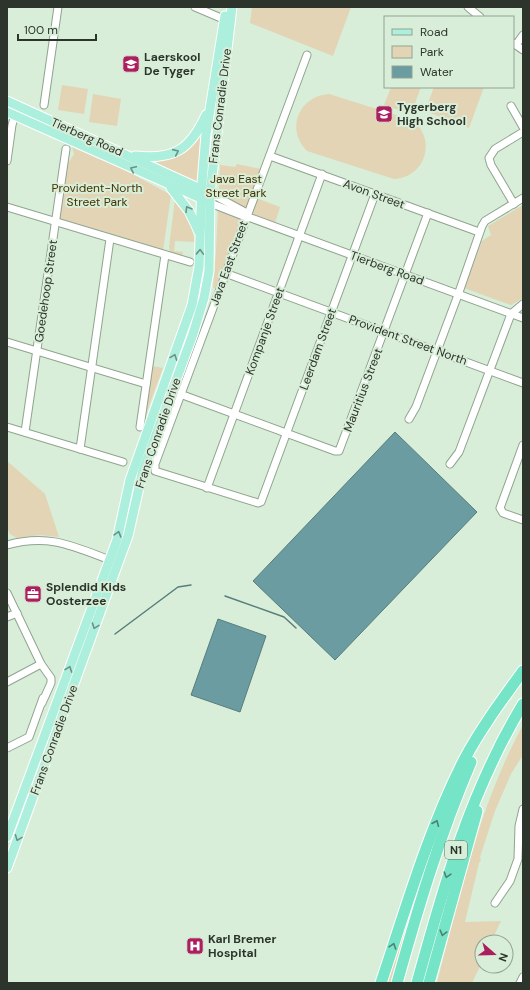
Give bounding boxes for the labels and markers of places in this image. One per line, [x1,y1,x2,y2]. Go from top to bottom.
place label: Laerskool De Tyger [144,49,201,79]
school or university icon: Laerskool De Tyger [121,54,141,74]
place label: Tygerberg High School [397,99,466,129]
school or university icon: Tygerberg High School [374,104,394,124]
place label: Splendid Kids Oosterzee [46,579,126,609]
office icon: Splendid Kids Oosterzee [23,584,43,604]
place label: Karl Bremer Hospital [208,931,277,961]
hospital icon: Karl Bremer Hospital [185,936,205,956]

